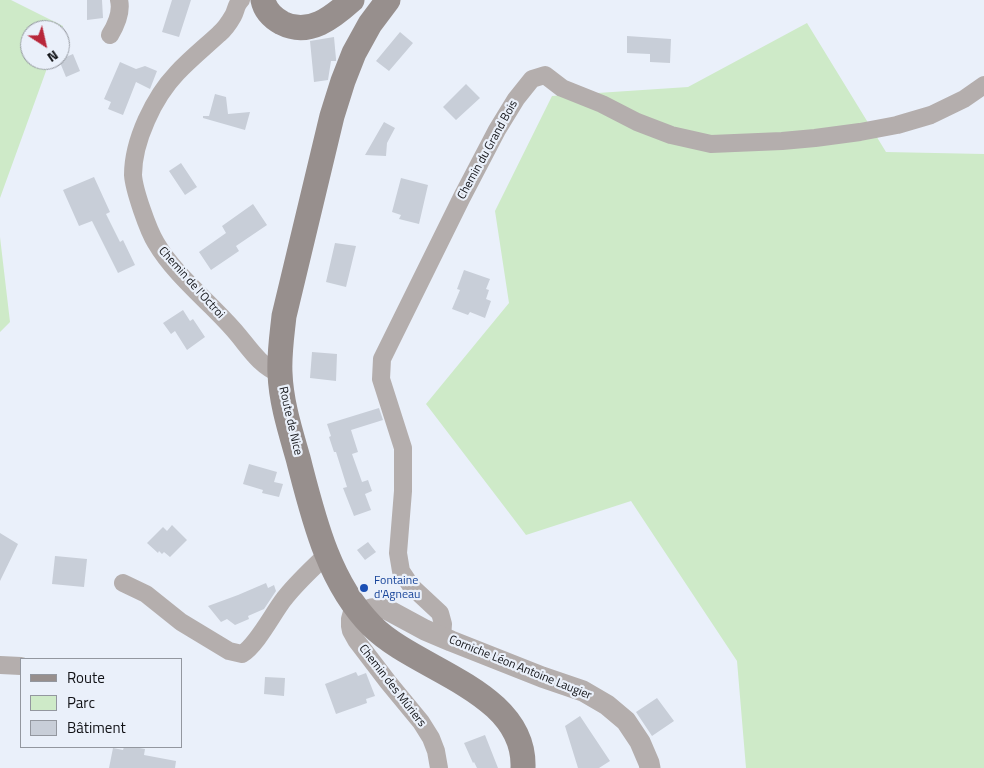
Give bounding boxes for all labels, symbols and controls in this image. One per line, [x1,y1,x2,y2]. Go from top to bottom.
north arrow [20,20,70,70]
text: N [43,45,63,68]
street label: Chemin du Grand Bois [455,98,521,202]
street label: Chemin de l'Octroi [155,244,227,322]
street label: Route de Nice [275,385,305,457]
place label: Fontaine d'Agneau [374,574,420,602]
marker: Fontaine d'Agneau [358,582,370,594]
street label: Corniche Léon Antoine Laugier [447,633,593,703]
street label: Chemin des Mûriers [355,642,429,730]
legend [20,658,182,748]
text: Route [67,666,105,689]
text: Parc [67,691,95,714]
text: Bâtiment [67,716,126,739]

